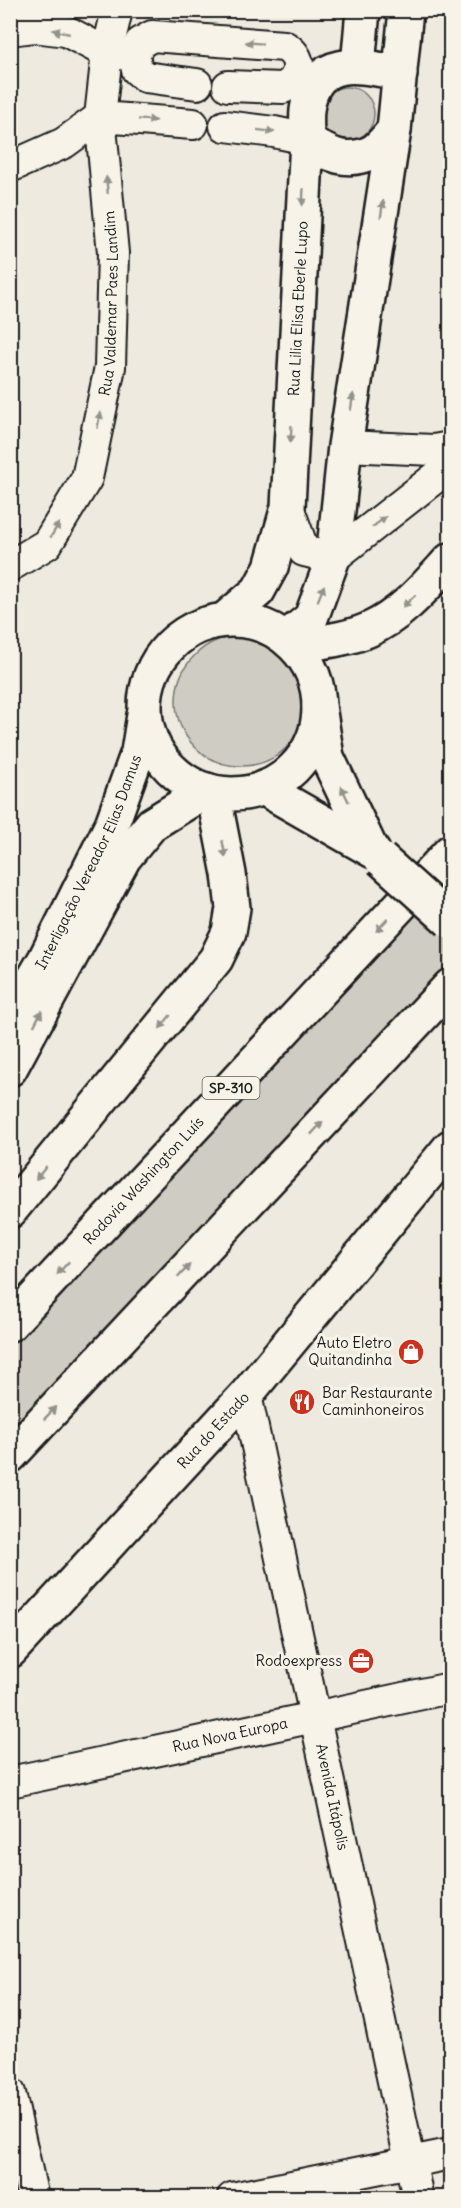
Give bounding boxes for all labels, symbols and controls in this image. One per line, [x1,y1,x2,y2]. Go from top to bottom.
one-way arrow [52,26,70,36]
one-way arrow [244,39,263,48]
one-way arrow [137,115,156,125]
one-way arrow [257,126,276,136]
one-way arrow [102,175,112,194]
one-way arrow [299,187,308,206]
one-way arrow [378,199,387,218]
street label: Rua Valdemar Paes Landim [94,210,122,398]
street label: Rua Lilia Elisa Eberle Lupo [284,220,312,397]
one-way arrow [348,392,357,411]
one-way arrow [95,411,104,430]
one-way arrow [287,424,296,443]
one-way arrow [371,516,387,529]
one-way arrow [50,522,61,539]
one-way arrow [316,584,326,602]
one-way arrow [402,594,417,608]
street label: Interligação Vereador Elias Damus [31,752,145,973]
one-way arrow [340,786,349,803]
one-way arrow [220,840,229,859]
one-way arrow [375,918,389,933]
one-way arrow [33,1009,43,1026]
one-way arrow [158,1014,171,1030]
road number: SP-310 [202,1077,260,1099]
street label: Rodovia Washington Luís [79,1112,208,1248]
one-way arrow [310,1121,324,1136]
one-way arrow [35,1165,48,1181]
one-way arrow [56,1260,70,1275]
one-way arrow [177,1263,191,1278]
place label: Auto Eletro Quitandinha [308,1333,392,1369]
shop icon: Auto Eletro Quitandinha [396,1337,426,1367]
place label: Bar Restaurante Caminhoneiros [322,1383,433,1419]
restaurant icon: Bar Restaurante Caminhoneiros [287,1387,317,1417]
street label: Rua do Estado [173,1388,253,1472]
one-way arrow [43,1406,57,1420]
office icon: Rodoexpress [346,1646,376,1676]
place label: Rodoexpress [255,1651,342,1670]
street label: Rua Nova Europa [171,1713,290,1756]
street label: Avenida Itápolis [312,1742,353,1852]

